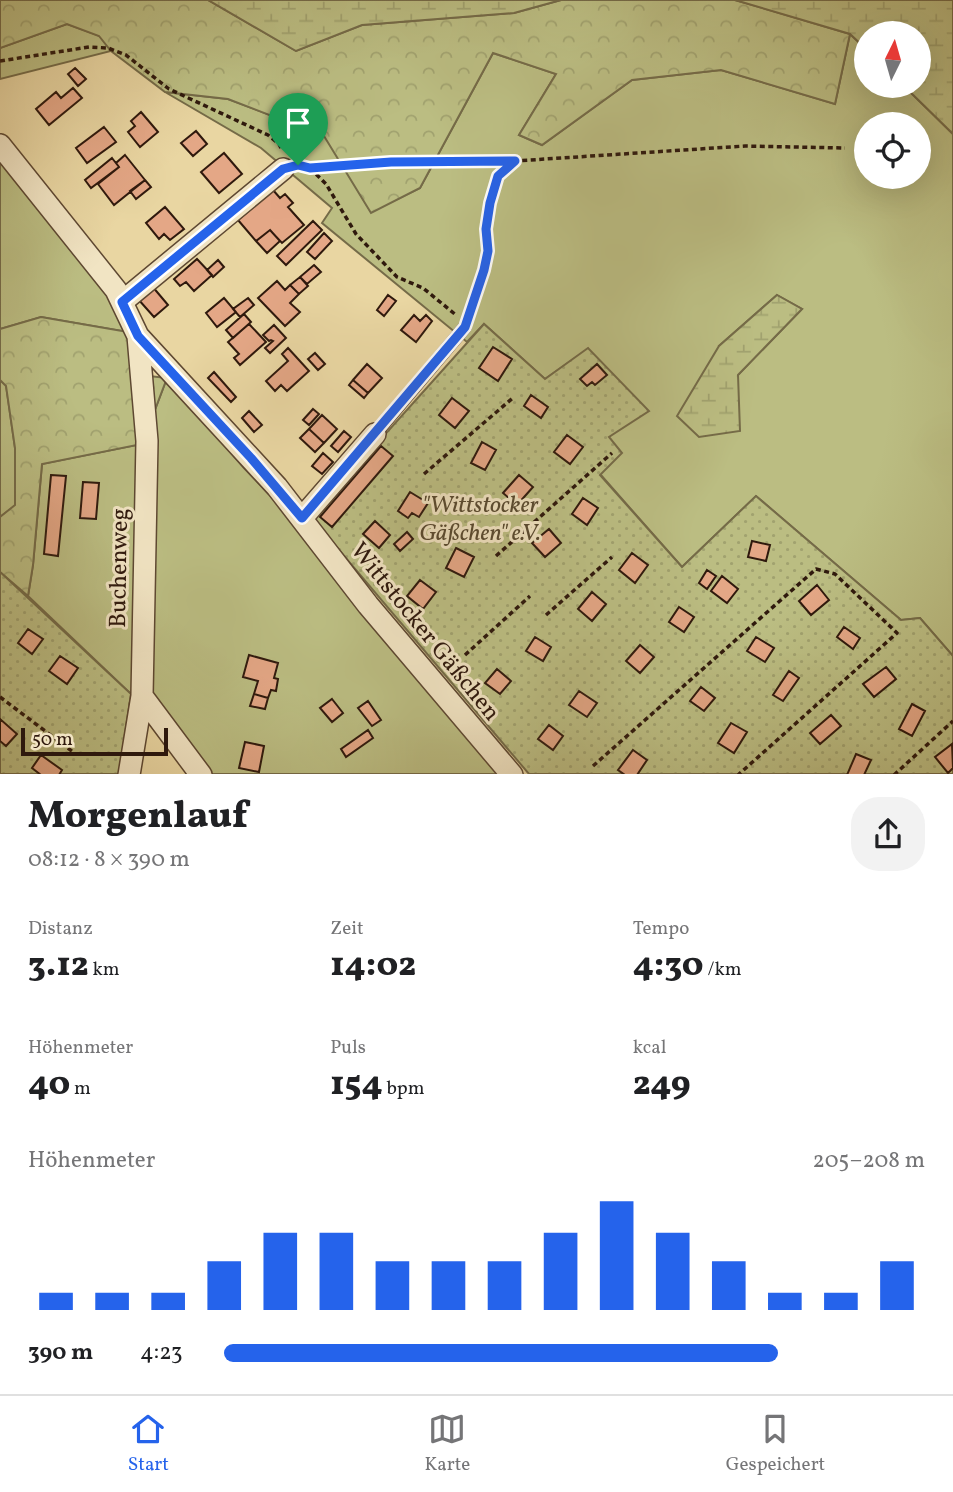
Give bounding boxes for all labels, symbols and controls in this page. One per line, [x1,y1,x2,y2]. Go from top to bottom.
north arrow [854,21,931,98]
map controls [854,21,931,189]
pin [268,93,328,165]
icon: arrive [279,104,317,142]
button: locate [854,112,931,189]
park label: "Wittstocker Gäßchen" e.V. [419,489,541,551]
street label: Buchenweg [102,508,138,628]
street label: Wittstocker Gäßchen [342,535,507,729]
scale bar [21,726,168,757]
text: 50 m [32,727,73,753]
text: Morgenlauf [28,791,248,844]
button: share [851,797,925,871]
text: 08:12 · 8 × 390 m [28,844,190,876]
text: Distanz [28,916,93,942]
text: Zeit [330,916,364,942]
text: Tempo [633,916,689,942]
text: 3.12 [28,942,89,990]
text: 14:02 [330,942,416,990]
text: 4:30 [633,942,704,990]
text: km [89,957,120,983]
text: /km [704,957,742,983]
text: Höhenmeter [28,1035,133,1061]
text: Puls [330,1035,366,1061]
text: kcal [633,1035,666,1061]
text: 40 [28,1061,70,1109]
text: 154 [330,1061,383,1109]
text: 249 [633,1061,691,1109]
text: m [70,1076,91,1102]
text: bpm [383,1076,425,1102]
text: Höhenmeter [28,1145,155,1177]
text: 205–208 m [813,1145,925,1177]
text: 390 m [28,1337,93,1369]
text: 4:23 [140,1337,183,1369]
tab: Start [128,1410,169,1478]
tab: Karte [424,1410,470,1478]
tab: Gespeichert [726,1410,825,1478]

